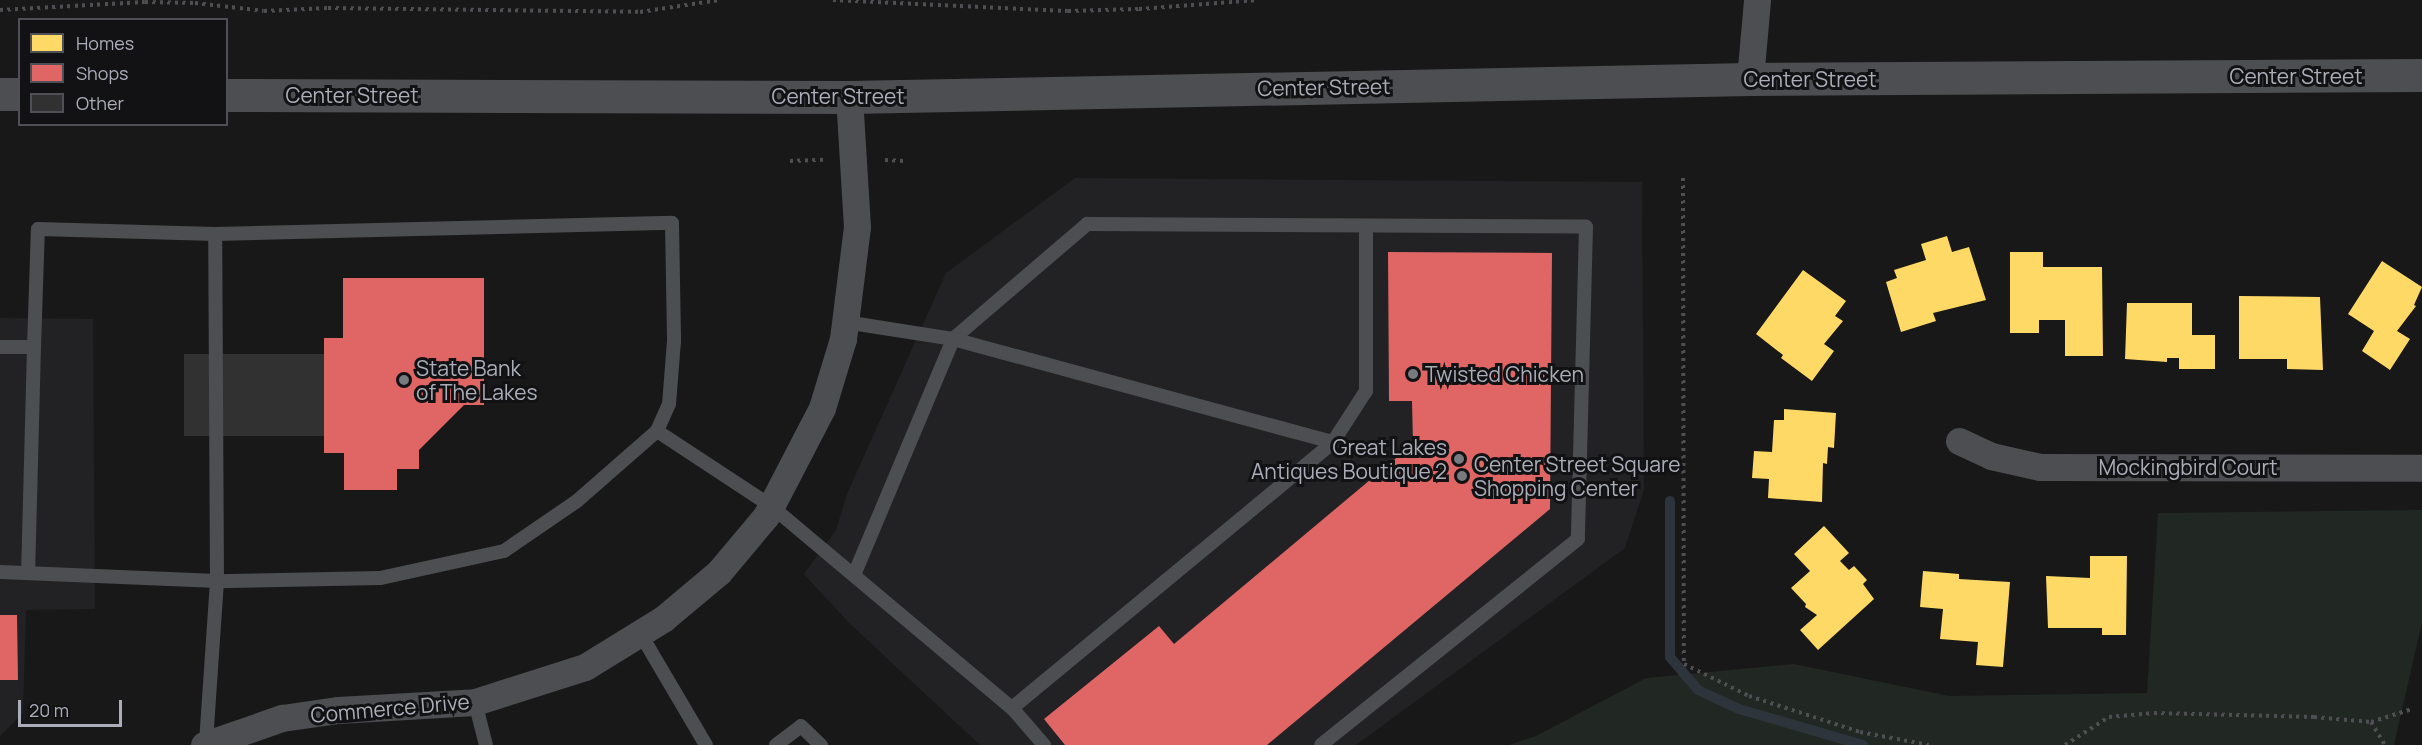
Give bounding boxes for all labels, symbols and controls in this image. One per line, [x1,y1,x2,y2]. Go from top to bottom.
legend [18,18,228,126]
text: Homes [76,31,134,55]
text: Shops [76,61,128,85]
street label: Center Street [2229,63,2363,89]
street label: Center Street [1743,66,1877,92]
street label: Center Street [1257,73,1391,101]
street label: Center Street [285,82,419,108]
street label: Center Street [771,83,905,109]
text: Other [76,91,124,115]
place label: State Bank of The Lakes [416,355,537,405]
place label: Twisted Chicken [1425,361,1584,387]
marker: Twisted Chicken [1406,367,1420,381]
marker: State Bank of The Lakes [397,373,411,387]
place label: Great Lakes Antiques Boutique 2 [1251,434,1447,484]
place label: Center Street Square Shopping Center [1474,451,1681,501]
marker: Great Lakes Antiques Boutique 2 [1452,452,1466,466]
street label: Mockingbird Court [2098,454,2278,480]
marker: Center Street Square Shopping Center [1455,469,1469,483]
scale bar [21,688,124,726]
street label: Commerce Drive [309,688,471,728]
text: 20 m [29,698,69,722]

